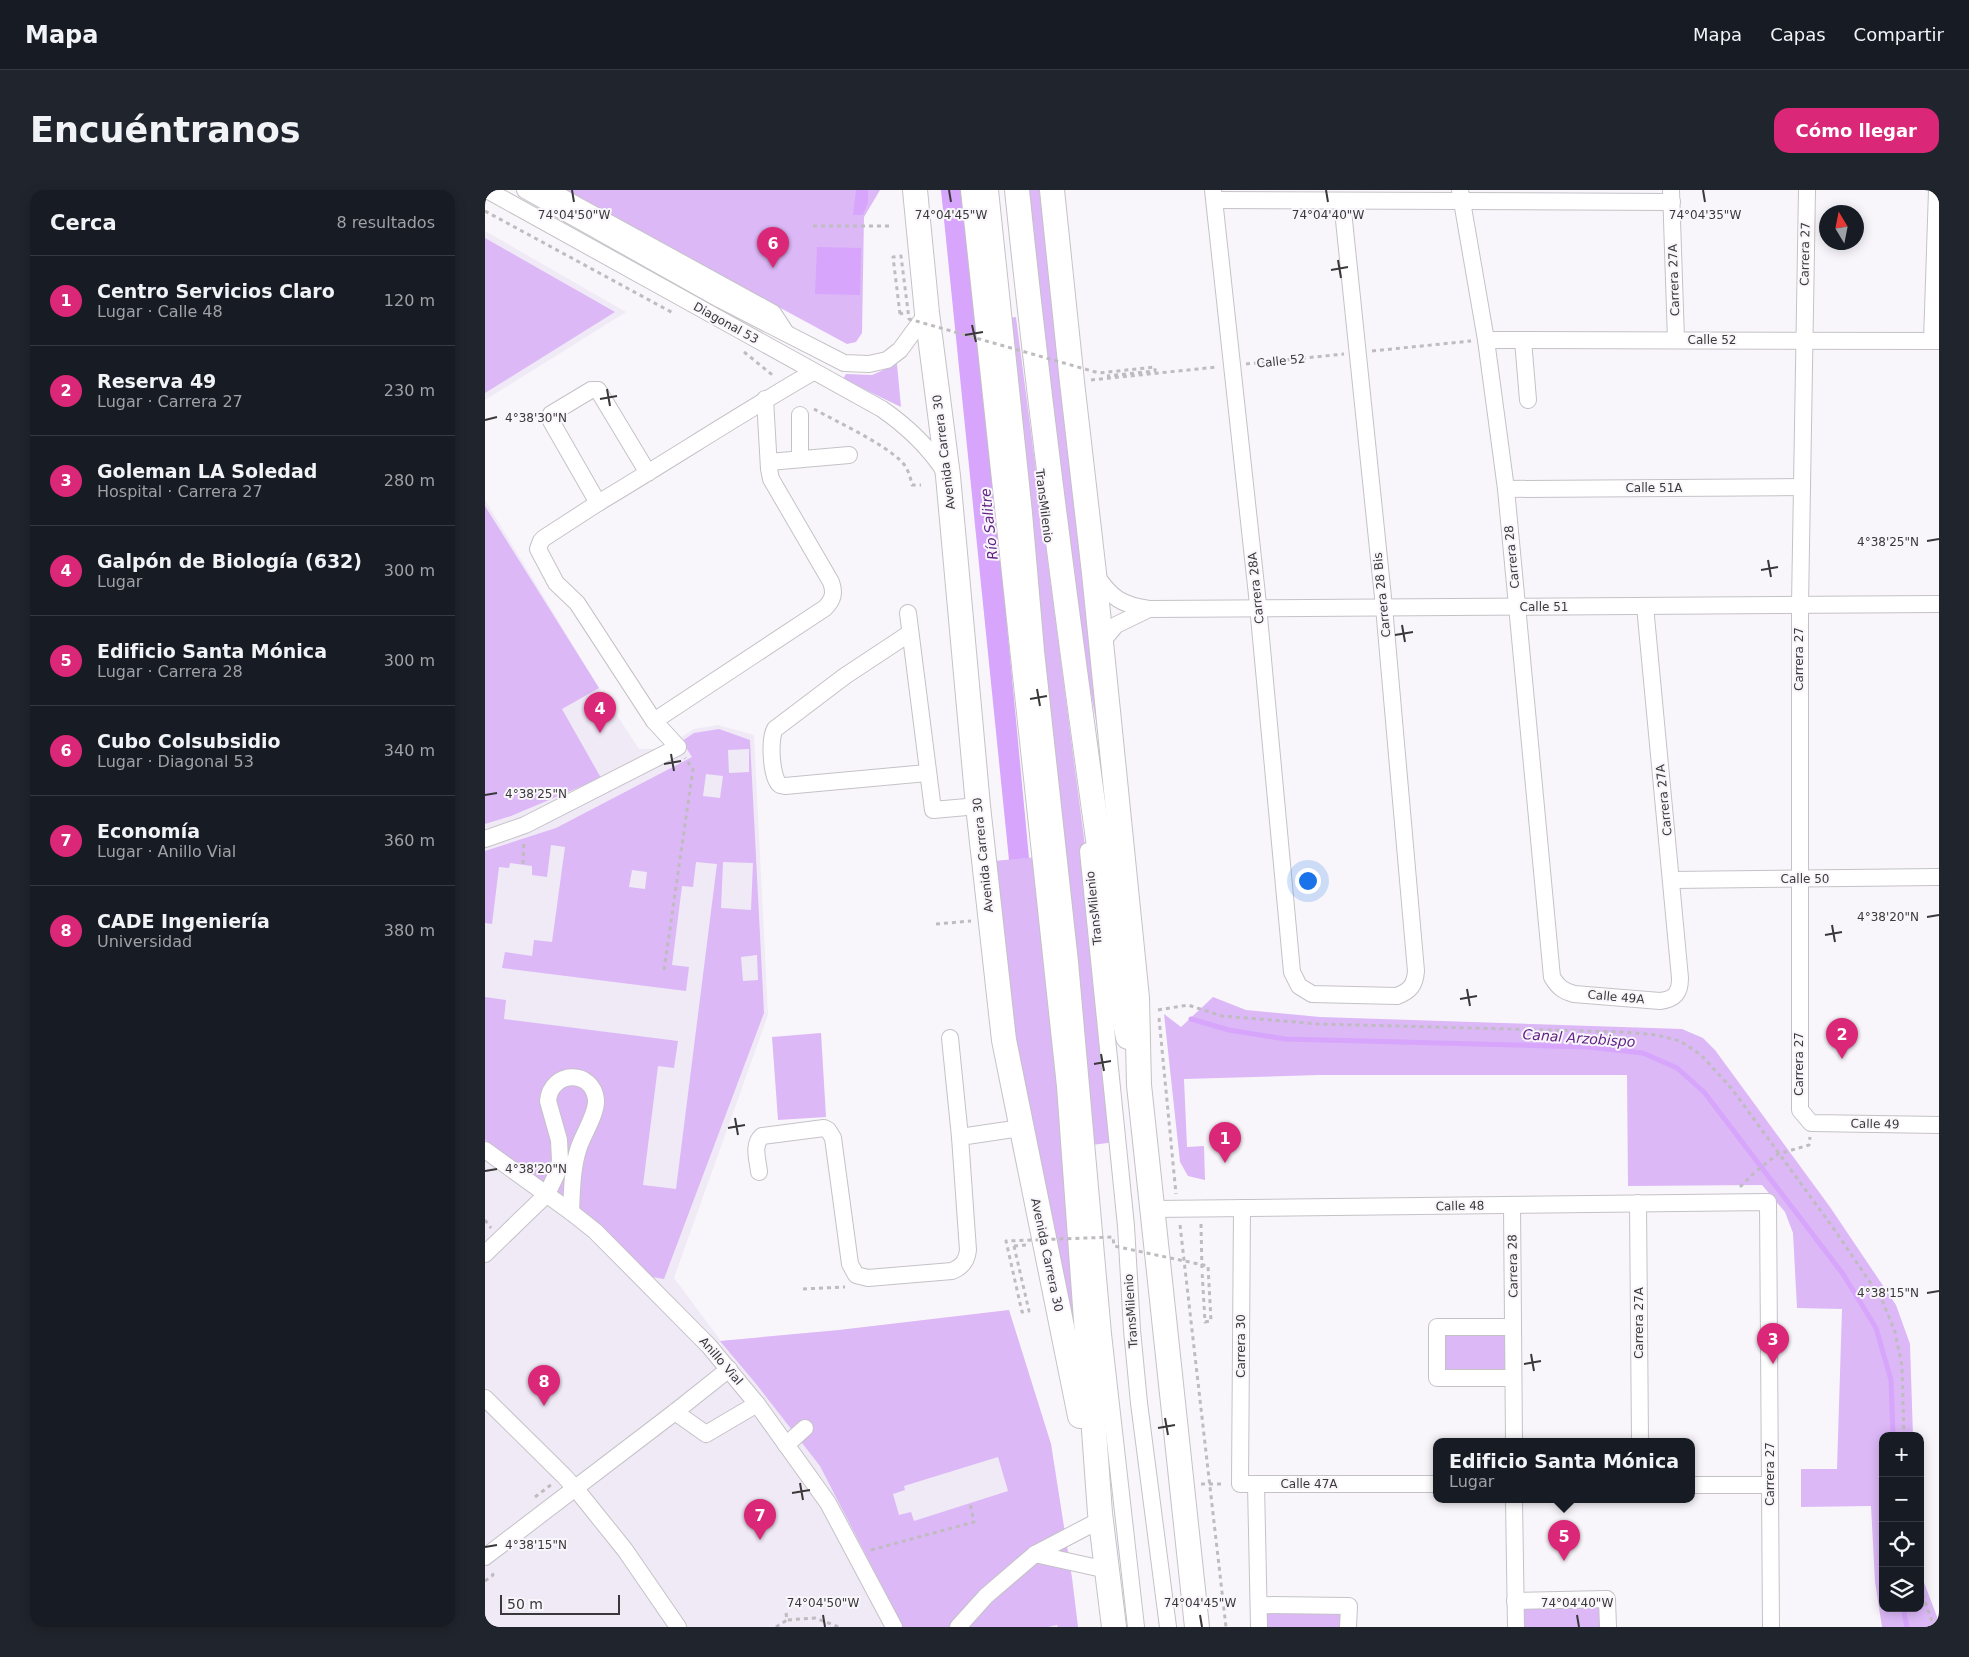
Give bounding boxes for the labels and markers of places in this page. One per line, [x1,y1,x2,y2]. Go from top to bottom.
pin: 6 [757,227,789,268]
pin: 4 [584,692,616,733]
pin: 2 [1826,1018,1858,1059]
pin: 1 [1209,1122,1241,1163]
pin: 3 [1757,1323,1789,1364]
pin: 8 [528,1365,560,1406]
pin: 7 [744,1499,776,1540]
pin: 5 [1548,1520,1580,1561]

